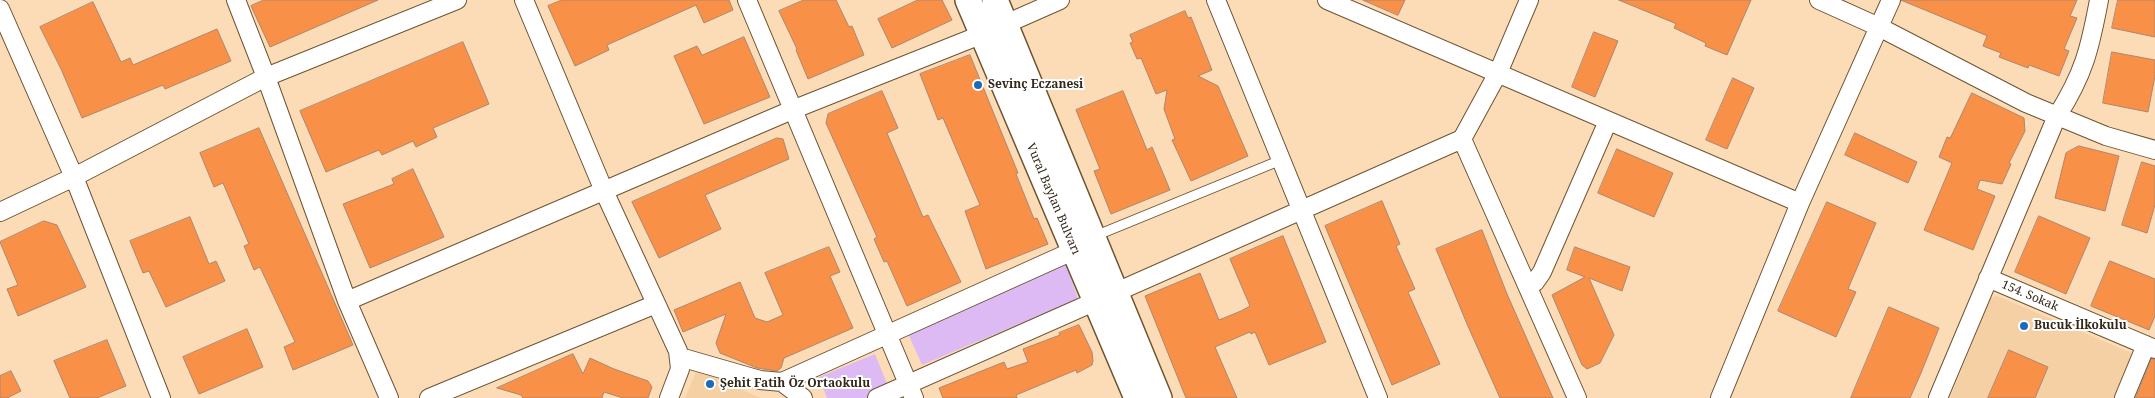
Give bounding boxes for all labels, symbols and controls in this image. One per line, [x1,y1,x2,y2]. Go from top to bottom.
place label: Sevinç Eczanesi [988,78,1083,92]
marker: Sevinç Eczanesi [972,79,984,91]
street label: Vural Baylan Bulvarı [1023,141,1083,257]
street label: 154. Sokak [1999,278,2061,314]
place label: Bucuk İlkokulu [2034,319,2127,333]
marker: Bucuk İlkokulu [2018,320,2030,332]
place label: Şehit Fatih Öz Ortaokulu [720,377,870,391]
marker: Şehit Fatih Öz Ortaokulu [704,378,716,390]

